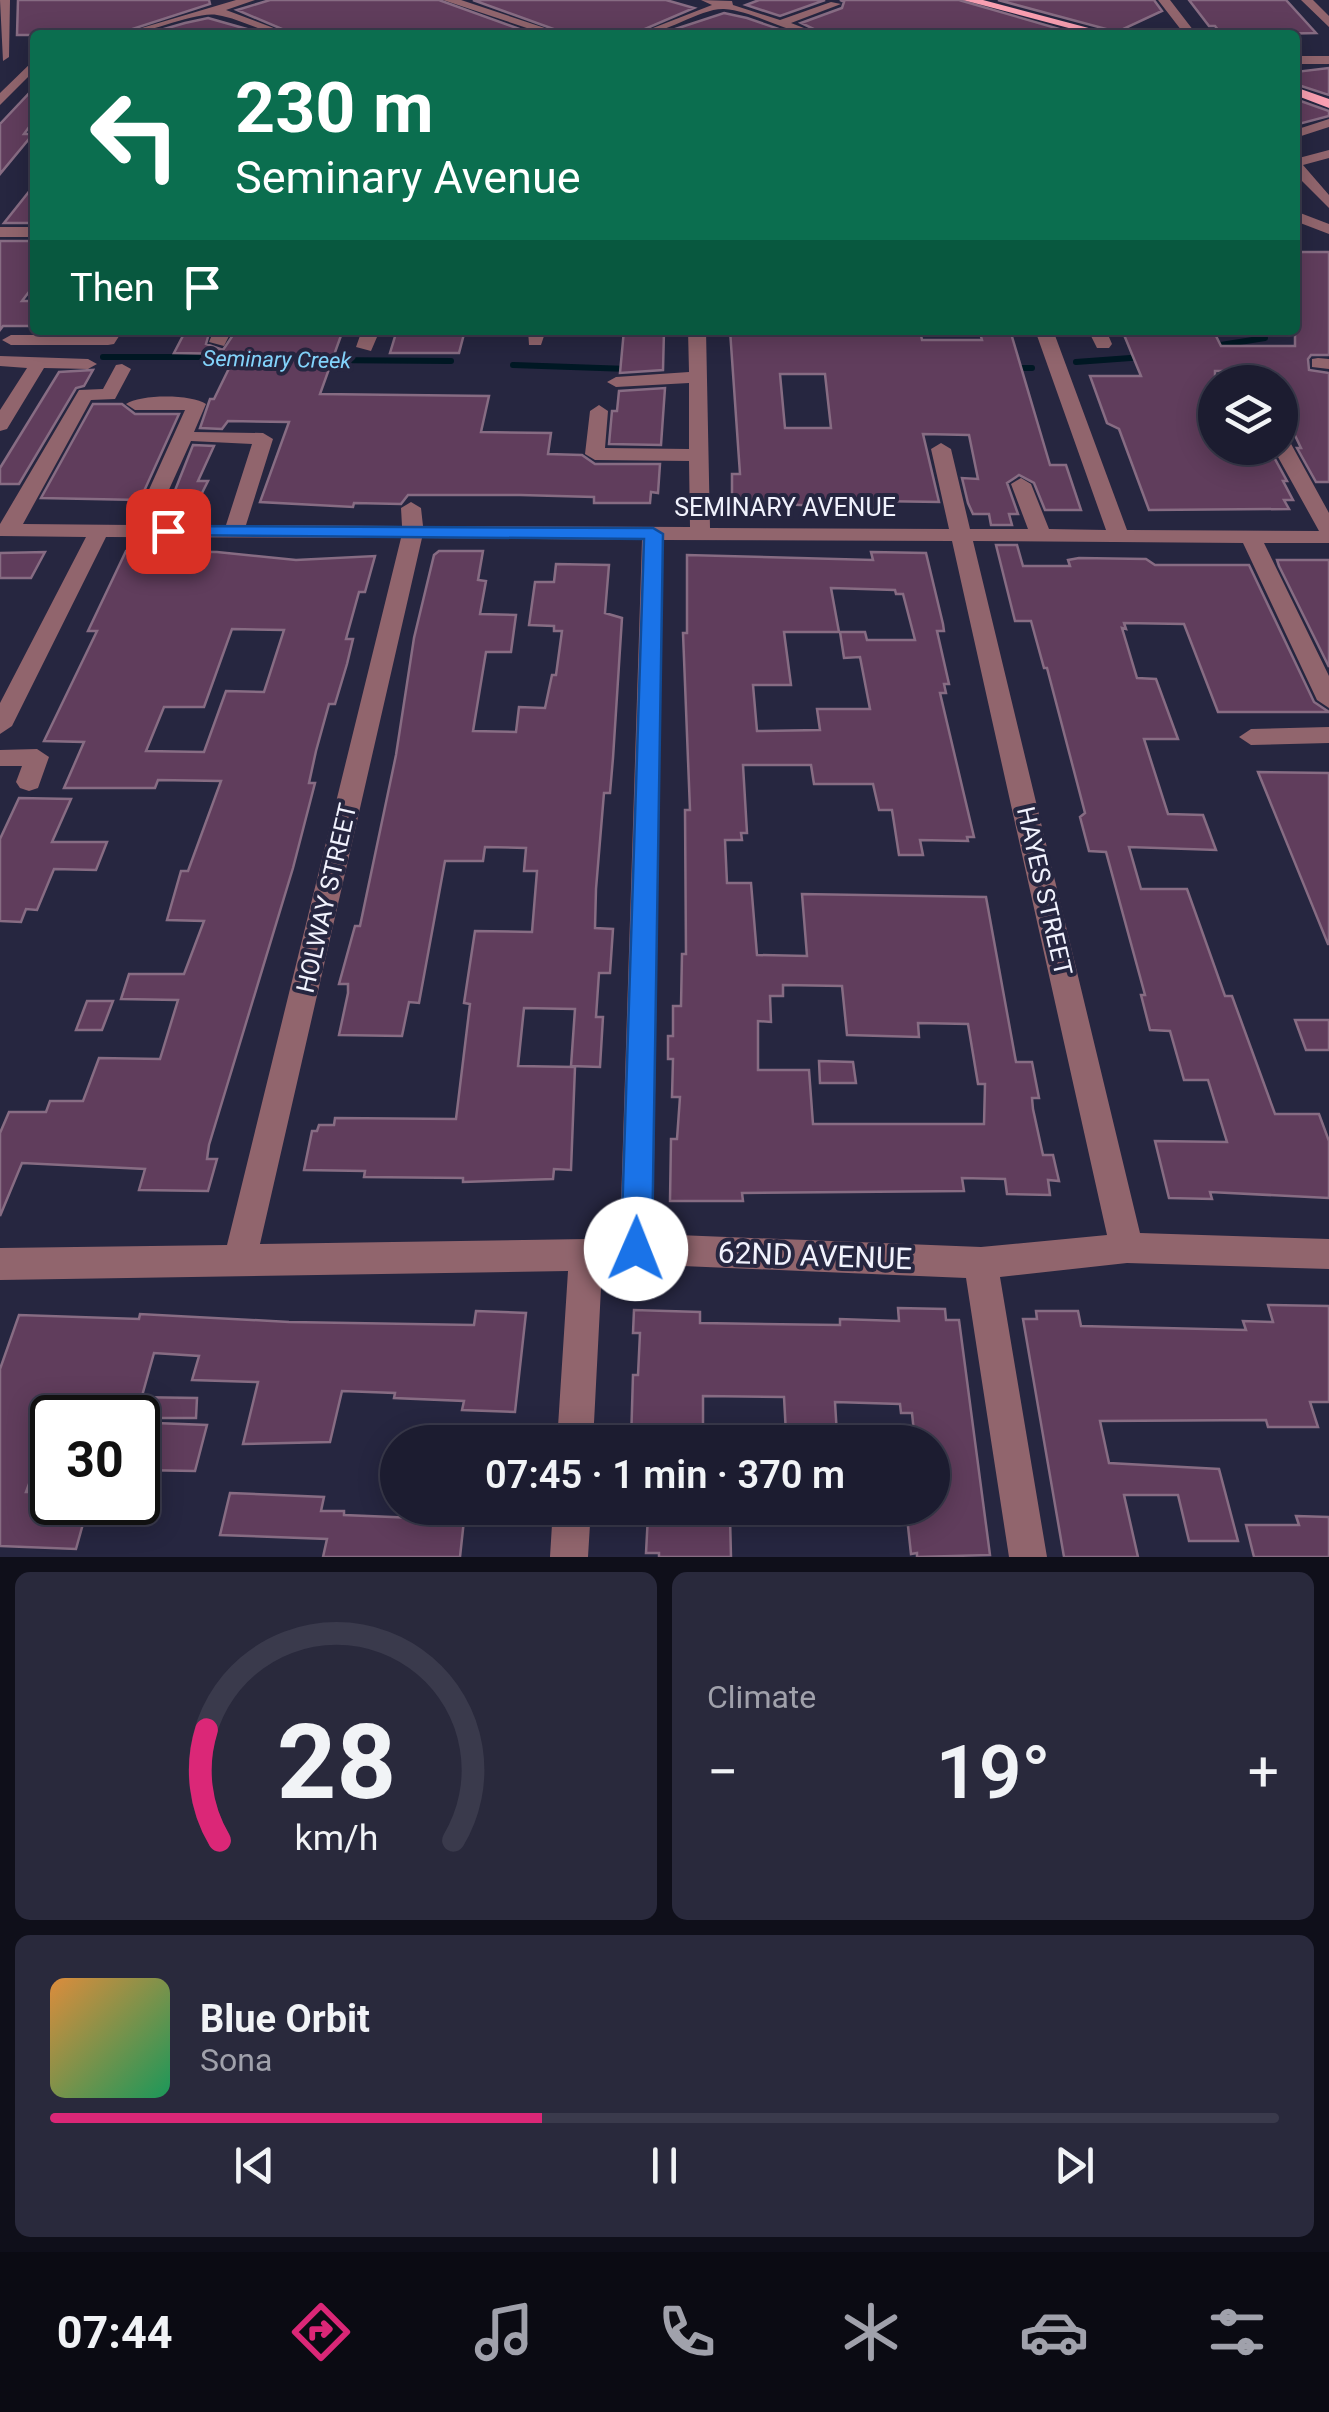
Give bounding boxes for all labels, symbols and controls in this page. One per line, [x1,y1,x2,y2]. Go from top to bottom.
text: 230 m [235,67,434,149]
icon: left [70,70,200,200]
text: Seminary Avenue [235,151,581,204]
icon: arrive [175,260,230,315]
text: Then [70,266,155,310]
water label: Seminary Creek [202,346,353,373]
map controls [1198,365,1298,465]
button: layers [1198,365,1298,465]
pin [126,489,211,574]
street label: SEMINARY AVENUE [674,493,896,522]
icon: arrive [141,504,196,559]
street label: HOLWAY STREET [291,800,362,996]
street label: HAYES STREET [1011,804,1078,978]
position arrow [584,1197,688,1301]
street label: 62ND AVENUE [717,1235,913,1276]
speed limit sign: 30 [30,1395,160,1525]
text: 07:45 · 1 min · 370 m [485,1453,845,1497]
text: Climate [707,1678,816,1716]
text: 28 [276,1702,396,1823]
text: 19° [936,1728,1050,1816]
text: − [707,1740,738,1804]
text: + [1248,1740,1279,1804]
text: km/h [294,1817,378,1859]
text: Blue Orbit [200,1997,370,2041]
text: Sona [200,2041,272,2079]
icon: previous [227,2138,282,2193]
icon: pause [637,2138,692,2193]
icon: next [1047,2138,1102,2193]
icon: directions [286,2297,356,2367]
icon: music [469,2297,539,2367]
icon: phone [652,2297,722,2367]
icon: climate [836,2297,906,2367]
icon: car [1019,2297,1089,2367]
icon: filters [1202,2297,1272,2367]
text: 07:44 [57,2306,173,2359]

